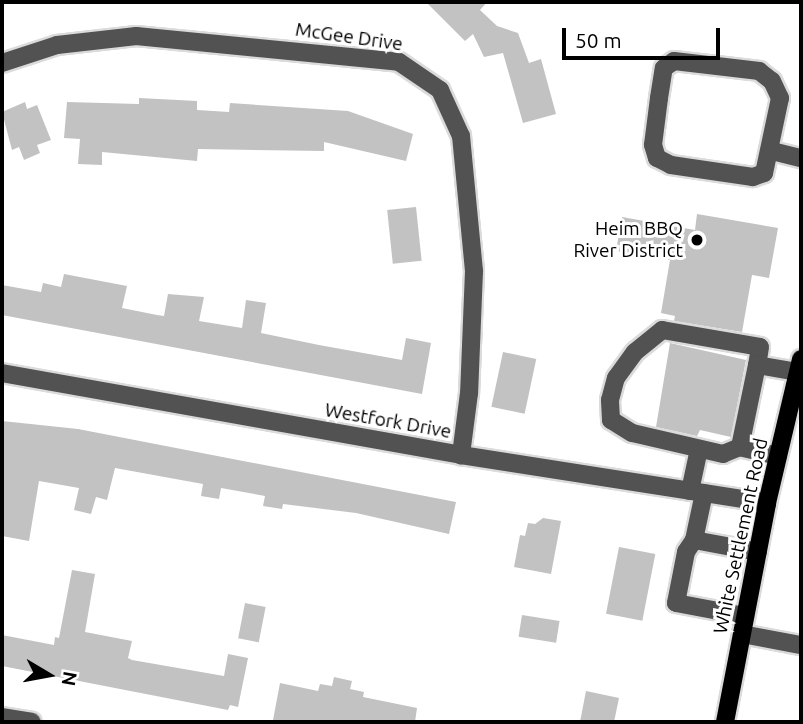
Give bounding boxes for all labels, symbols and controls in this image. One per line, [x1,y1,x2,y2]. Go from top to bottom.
scale bar [565,14,722,58]
street label: McGee Drive [294,18,404,56]
text: 50 m [575,28,622,52]
place label: Heim BBQ River District [573,218,683,262]
marker: Heim BBQ River District [689,232,705,248]
street label: Westfork Drive [323,399,453,443]
street label: White Settlement Road [709,436,773,636]
north arrow [14,640,84,710]
text: N [58,670,82,688]

